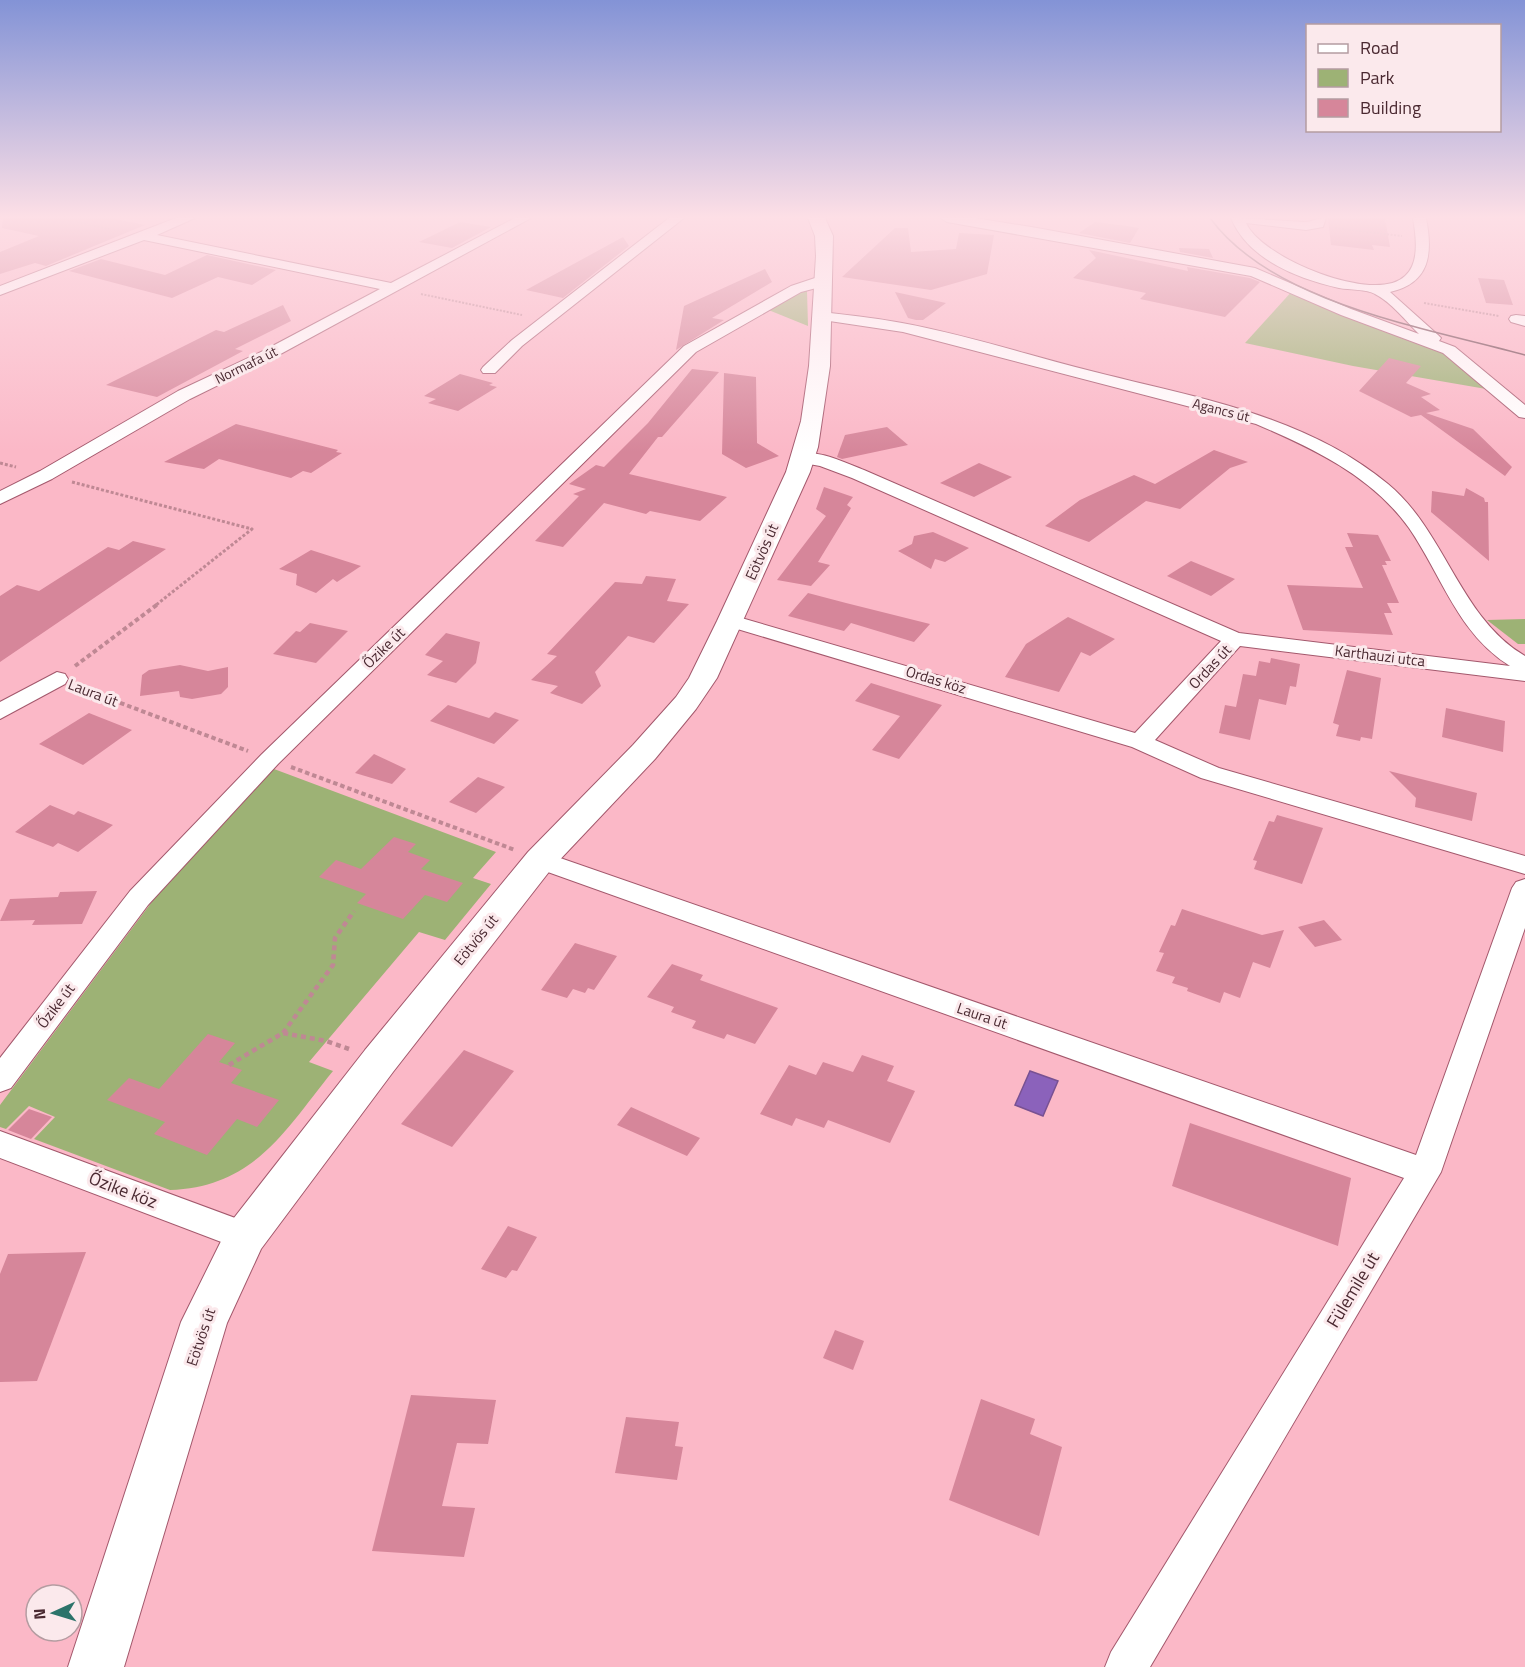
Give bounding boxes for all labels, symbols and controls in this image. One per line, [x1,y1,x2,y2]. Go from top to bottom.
legend [1306,24,1501,132]
text: Road [1360,34,1399,61]
text: Park [1360,64,1395,91]
text: Building [1360,94,1421,121]
street label: Normafa út [211,340,281,389]
street label: Agancs út [1190,392,1252,427]
street label: Eötvös út [739,519,785,584]
street label: Őzike út [357,621,411,674]
street label: Ordas út [1183,639,1237,694]
street label: Karthauzi utca [1334,639,1427,673]
street label: Ordas köz [903,659,969,700]
street label: Laura út [65,672,122,713]
street label: Eötvös út [448,909,504,970]
street label: Őzike út [31,978,81,1033]
street label: Laura út [954,996,1011,1035]
street label: Őzike köz [85,1164,161,1215]
street label: Fülemile út [1319,1246,1386,1333]
street label: Eötvös út [180,1304,221,1369]
north arrow [24,1583,84,1643]
text: N [27,1608,51,1620]

